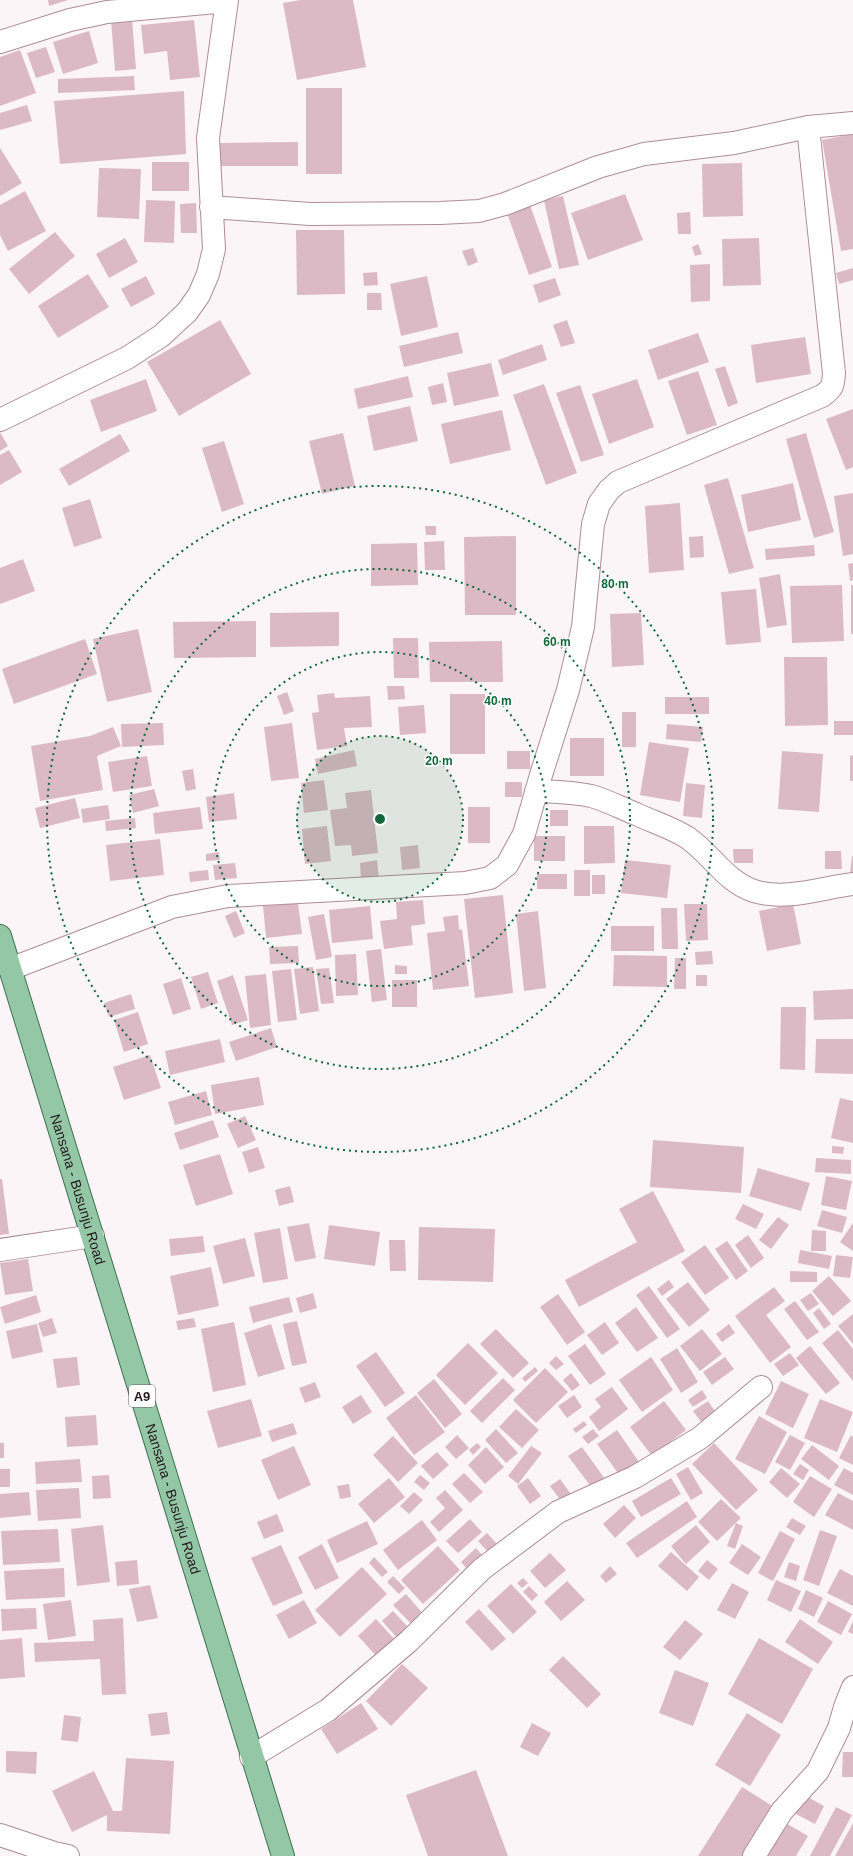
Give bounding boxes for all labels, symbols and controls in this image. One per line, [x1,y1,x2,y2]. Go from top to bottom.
text: 80 m [601,577,629,591]
text: 60 m [543,635,571,649]
text: 40 m [484,694,512,708]
text: 20 m [425,754,453,768]
centre of rings [373,812,387,826]
street label: Nansana - Busunju Road [47,1112,109,1266]
road number: A9 [129,1385,155,1407]
street label: Nansana - Busunju Road [143,1422,204,1576]

